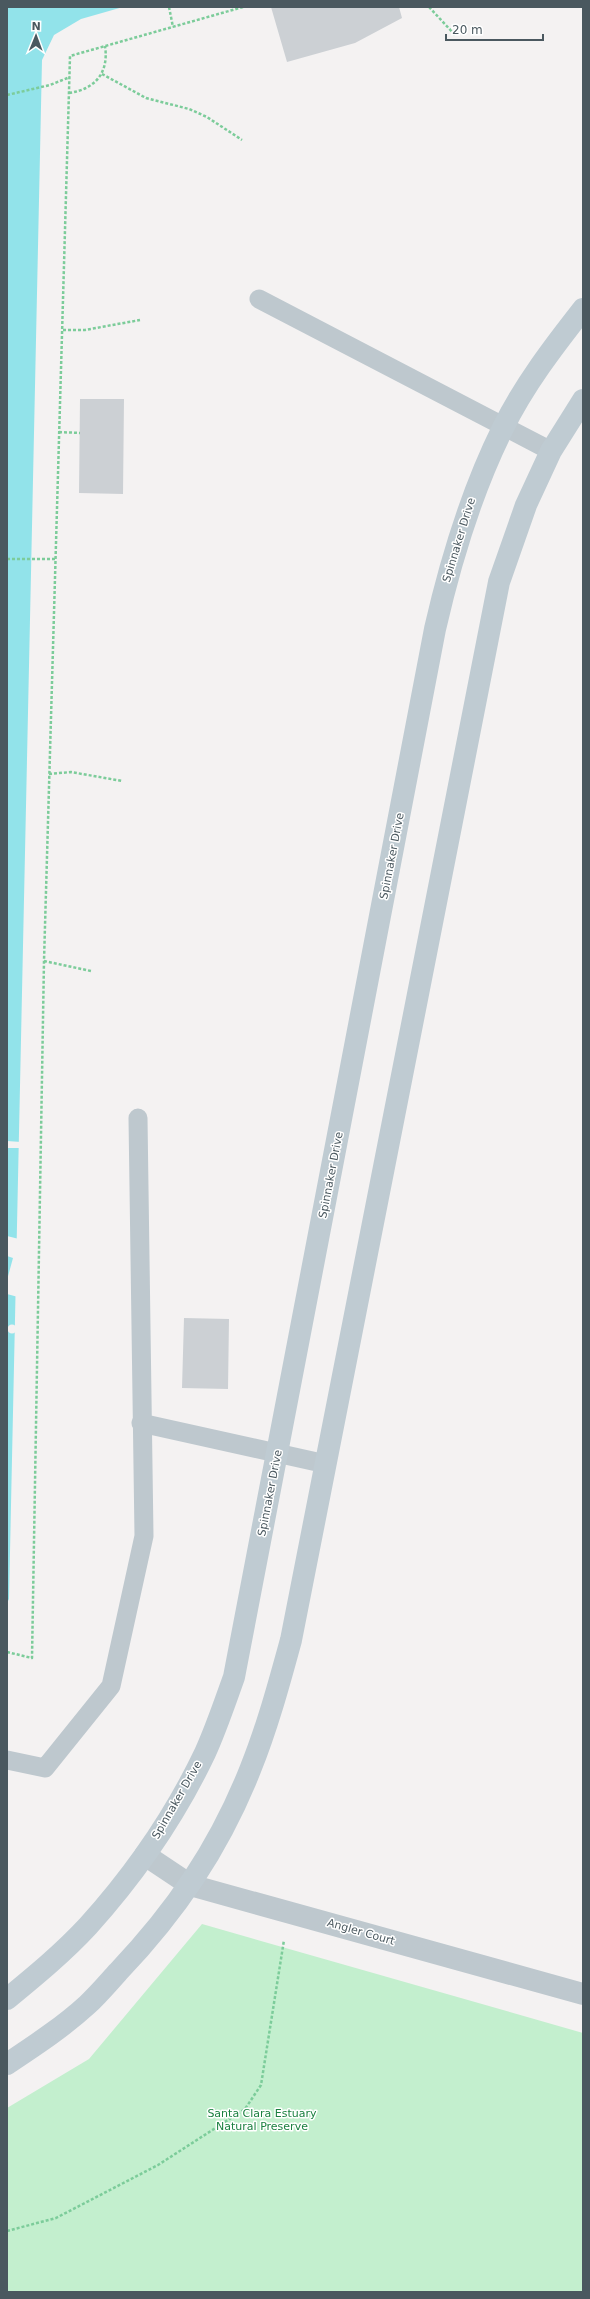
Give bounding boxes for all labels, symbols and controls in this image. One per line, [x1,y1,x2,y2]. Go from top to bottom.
north arrow [16,16,56,56]
scale bar [446,16,543,42]
text: N [31,20,41,33]
text: 20 m [452,23,483,37]
street label: Spinnaker Drive [440,496,478,584]
street label: Spinnaker Drive [377,811,407,900]
street label: Spinnaker Drive [316,1130,346,1219]
street label: Spinnaker Drive [255,1448,285,1537]
street label: Spinnaker Drive [149,1759,205,1841]
street label: Angler Court [326,1916,397,1948]
park label: Santa Clara Estuary Natural Preserve [207,2107,317,2133]

